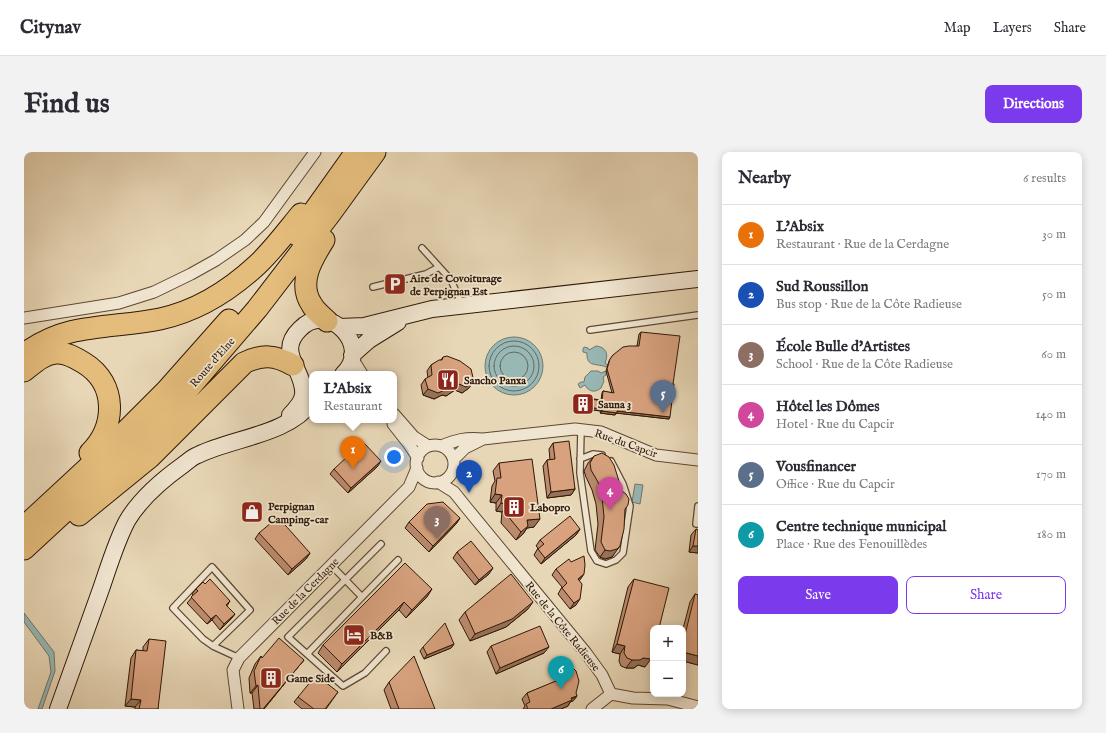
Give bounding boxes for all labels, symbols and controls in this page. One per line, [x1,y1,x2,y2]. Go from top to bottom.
text: Citynav [20,16,81,40]
text: Map [944,19,971,37]
text: Layers [993,19,1032,37]
text: Share [1054,19,1086,37]
button: Directions [985,85,1082,123]
text: Find us [24,87,110,122]
text: Nearby [738,168,791,189]
text: 6 results [1023,170,1066,187]
text: L'Absix [776,217,824,236]
text: 1 [749,226,753,243]
text: 30 m [1042,226,1066,243]
text: Restaurant · Rue de la Cerdagne [776,236,949,253]
parking icon: Aire de Covoiturage de Perpignan Est [382,271,408,297]
place label: Aire de Covoiturage de Perpignan Est [409,272,502,299]
text: Sud Roussillon [776,277,869,296]
text: 2 [748,286,754,303]
text: 50 m [1042,286,1066,303]
text: Bus stop · Rue de la Côte Radieuse [776,296,962,313]
street label: Route d'Elne [187,335,238,390]
text: École Bulle d'Artistes [776,337,910,356]
text: 3 [749,346,753,363]
text: 60 m [1041,346,1066,363]
text: School · Rue de la Côte Radieuse [776,356,953,373]
restaurant icon: Sancho Panxa [435,367,461,393]
popup [309,371,397,423]
place label: Sancho Panxa [464,374,526,388]
text: L'Absix [324,379,372,398]
pin: 5 [650,380,676,413]
building icon: Sauna 3 [570,391,596,417]
text: Hôtel les Dômes [776,397,879,416]
text: Restaurant [324,398,382,415]
place label: Sauna 3 [598,398,631,412]
text: 4 [748,406,754,423]
text: 140 m [1036,406,1066,423]
text: Hotel · Rue du Capcir [776,416,894,433]
street label: Rue du Capcir [592,427,659,461]
pin: 1 [340,436,366,469]
your location [384,447,404,467]
text: Vousfinancer [776,457,856,476]
pin: 2 [456,460,482,493]
text: 5 [749,466,753,483]
text: 170 m [1036,466,1066,483]
text: Office · Rue du Capcir [776,476,895,493]
pin: 4 [597,477,623,510]
building icon: Labopro [501,494,527,520]
shop icon: Perpignan Camping-car [239,499,265,525]
place label: Perpignan Camping-car [268,500,329,527]
place label: Labopro [529,501,570,515]
pin: 3 [424,506,450,539]
text: Centre technique municipal [776,517,946,536]
text: 6 [748,526,754,543]
text: 180 m [1037,526,1066,543]
text: Place · Rue des Fenouillèdes [776,536,927,553]
street label: Rue de la Cerdagne [269,555,342,628]
button: Save [738,576,898,614]
button: Share [906,576,1066,614]
street label: Rue de la Côte Radieuse [522,579,603,674]
hotel icon: B&B [341,622,367,648]
map controls [650,625,686,697]
button: + [650,625,686,661]
place label: B&B [370,629,394,643]
pin: 6 [548,656,574,689]
button: − [650,661,686,697]
building icon: Game Side [258,665,284,691]
place label: Game Side [286,672,335,686]

